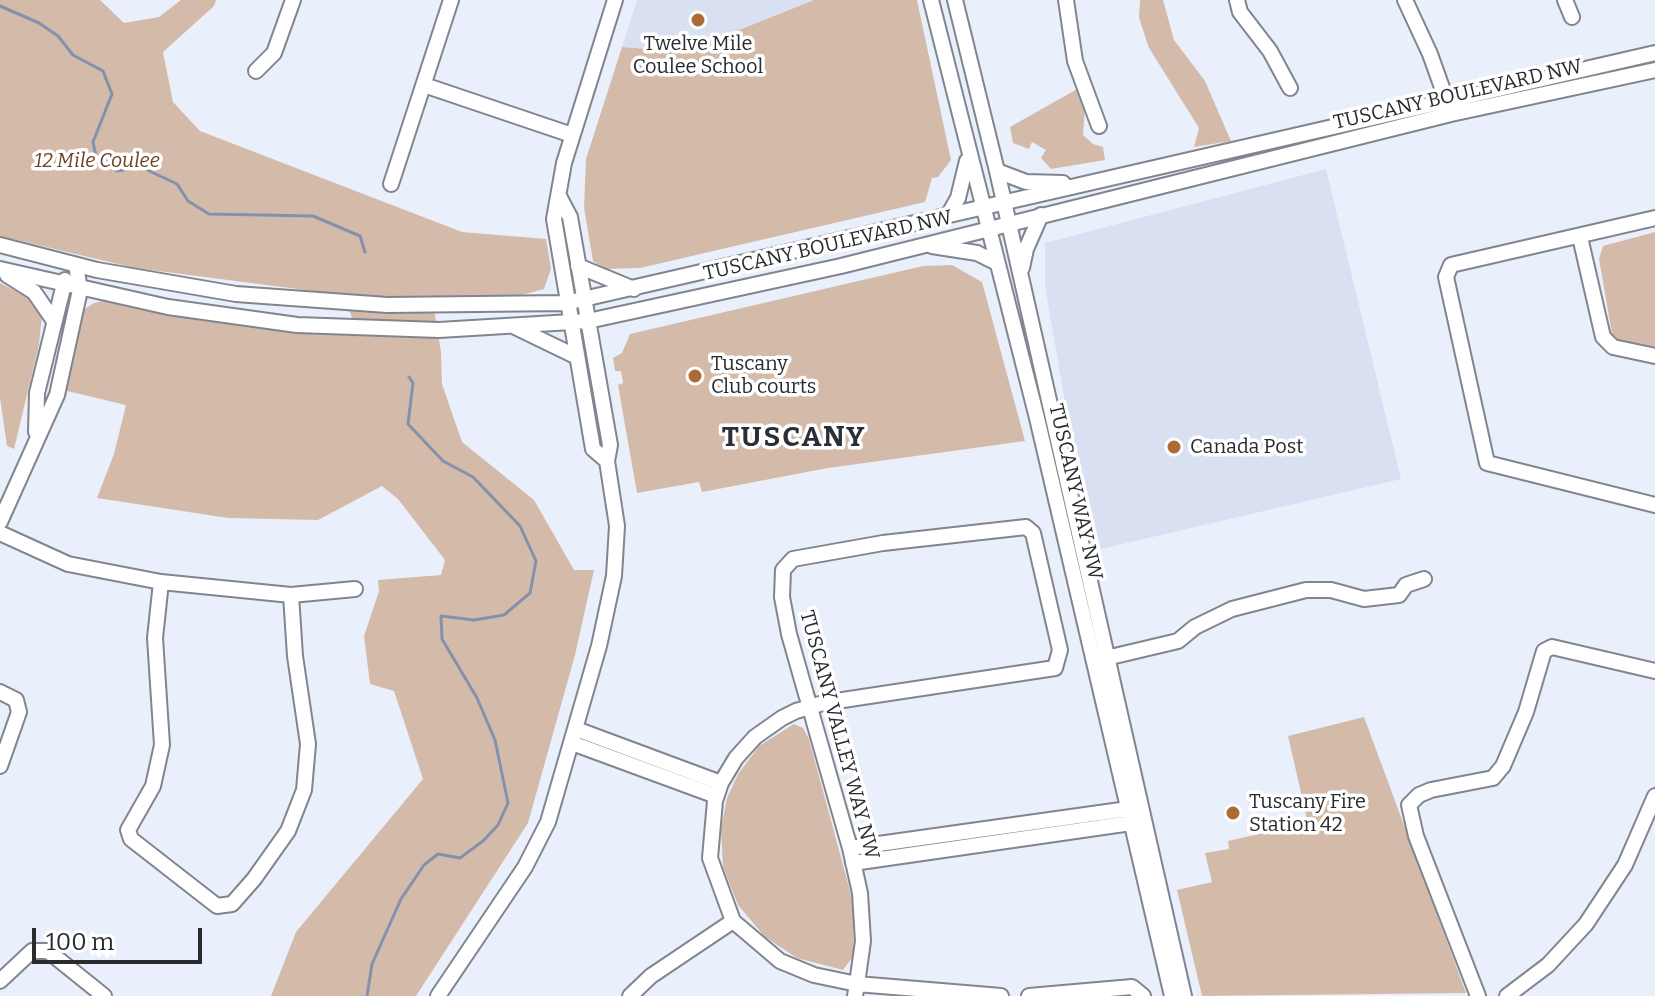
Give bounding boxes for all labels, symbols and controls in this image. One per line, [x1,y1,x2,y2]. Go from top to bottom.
marker: Twelve Mile Coulee School [689,11,707,29]
place label: Twelve Mile Coulee School [633,32,763,79]
street label: TUSCANY BOULEVARD NW [1331,55,1585,135]
park label: 12 Mile Coulee [34,149,160,173]
street label: TUSCANY BOULEVARD NW [701,206,955,286]
place label: Tuscany Club courts [711,352,816,399]
marker: Tuscany Club courts [686,367,704,385]
street label: TUSCANY WAY NW [1043,401,1107,583]
district label: TUSCANY [722,421,866,455]
place label: Canada Post [1190,435,1303,459]
marker: Canada Post [1165,438,1183,456]
street label: TUSCANY VALLEY WAY NW [794,608,884,862]
place label: Tuscany Fire Station 42 [1249,790,1366,837]
marker: Tuscany Fire Station 42 [1224,804,1242,822]
scale bar [36,912,206,962]
text: 100 m [46,928,114,956]

